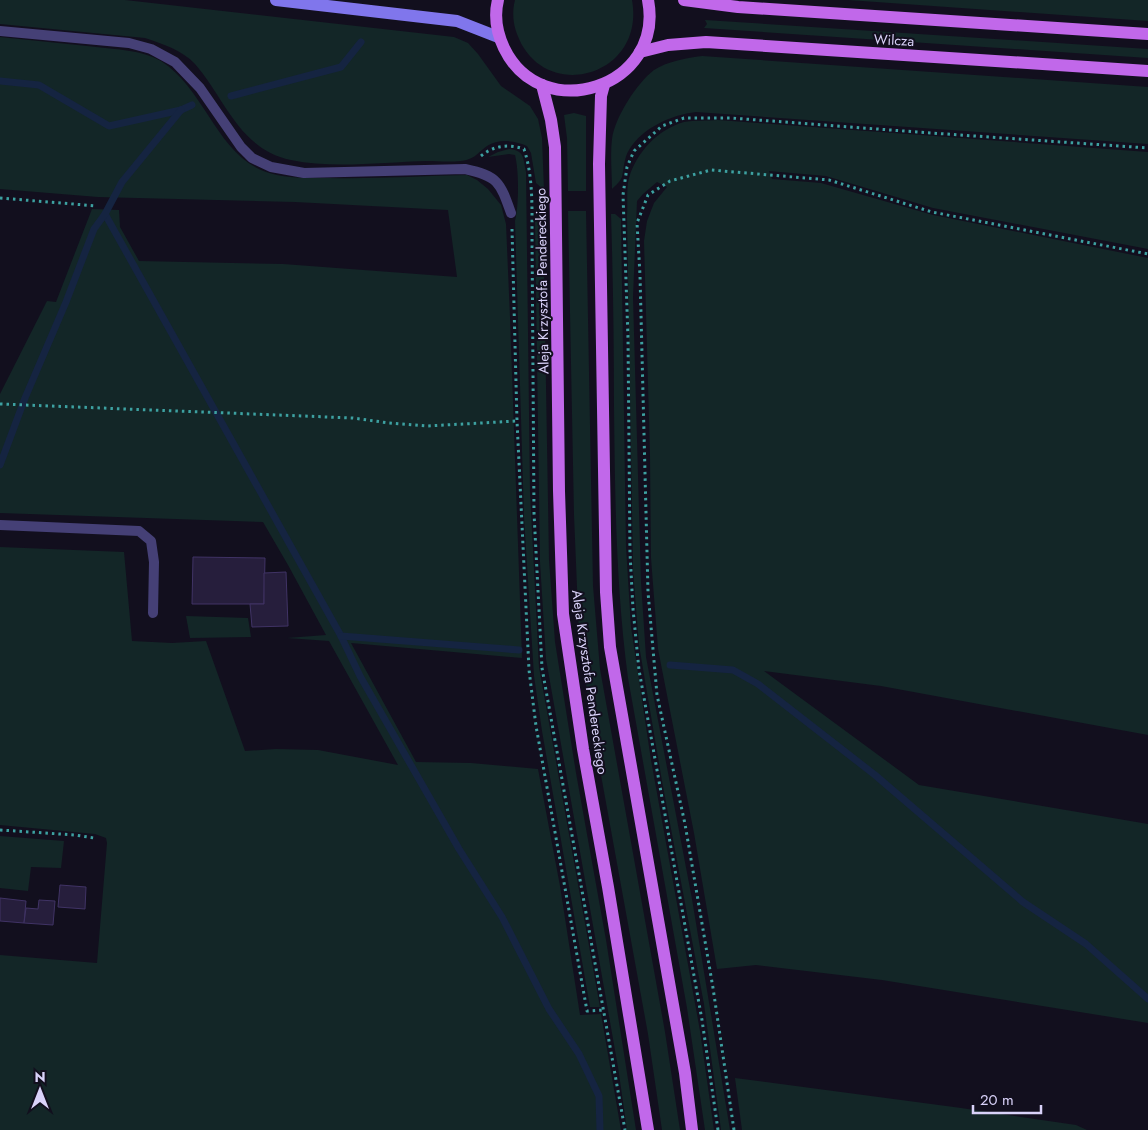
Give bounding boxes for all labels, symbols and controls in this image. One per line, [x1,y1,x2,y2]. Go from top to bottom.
street label: Wilcza [873,29,915,51]
street label: Aleja Krzysztofa Pendereckiego [530,187,554,374]
street label: Aleja Krzysztofa Pendereckiego [567,588,613,776]
north arrow [15,1065,65,1115]
text: N [34,1067,46,1087]
scale bar [973,1082,1040,1114]
text: 20 m [980,1089,1014,1111]

